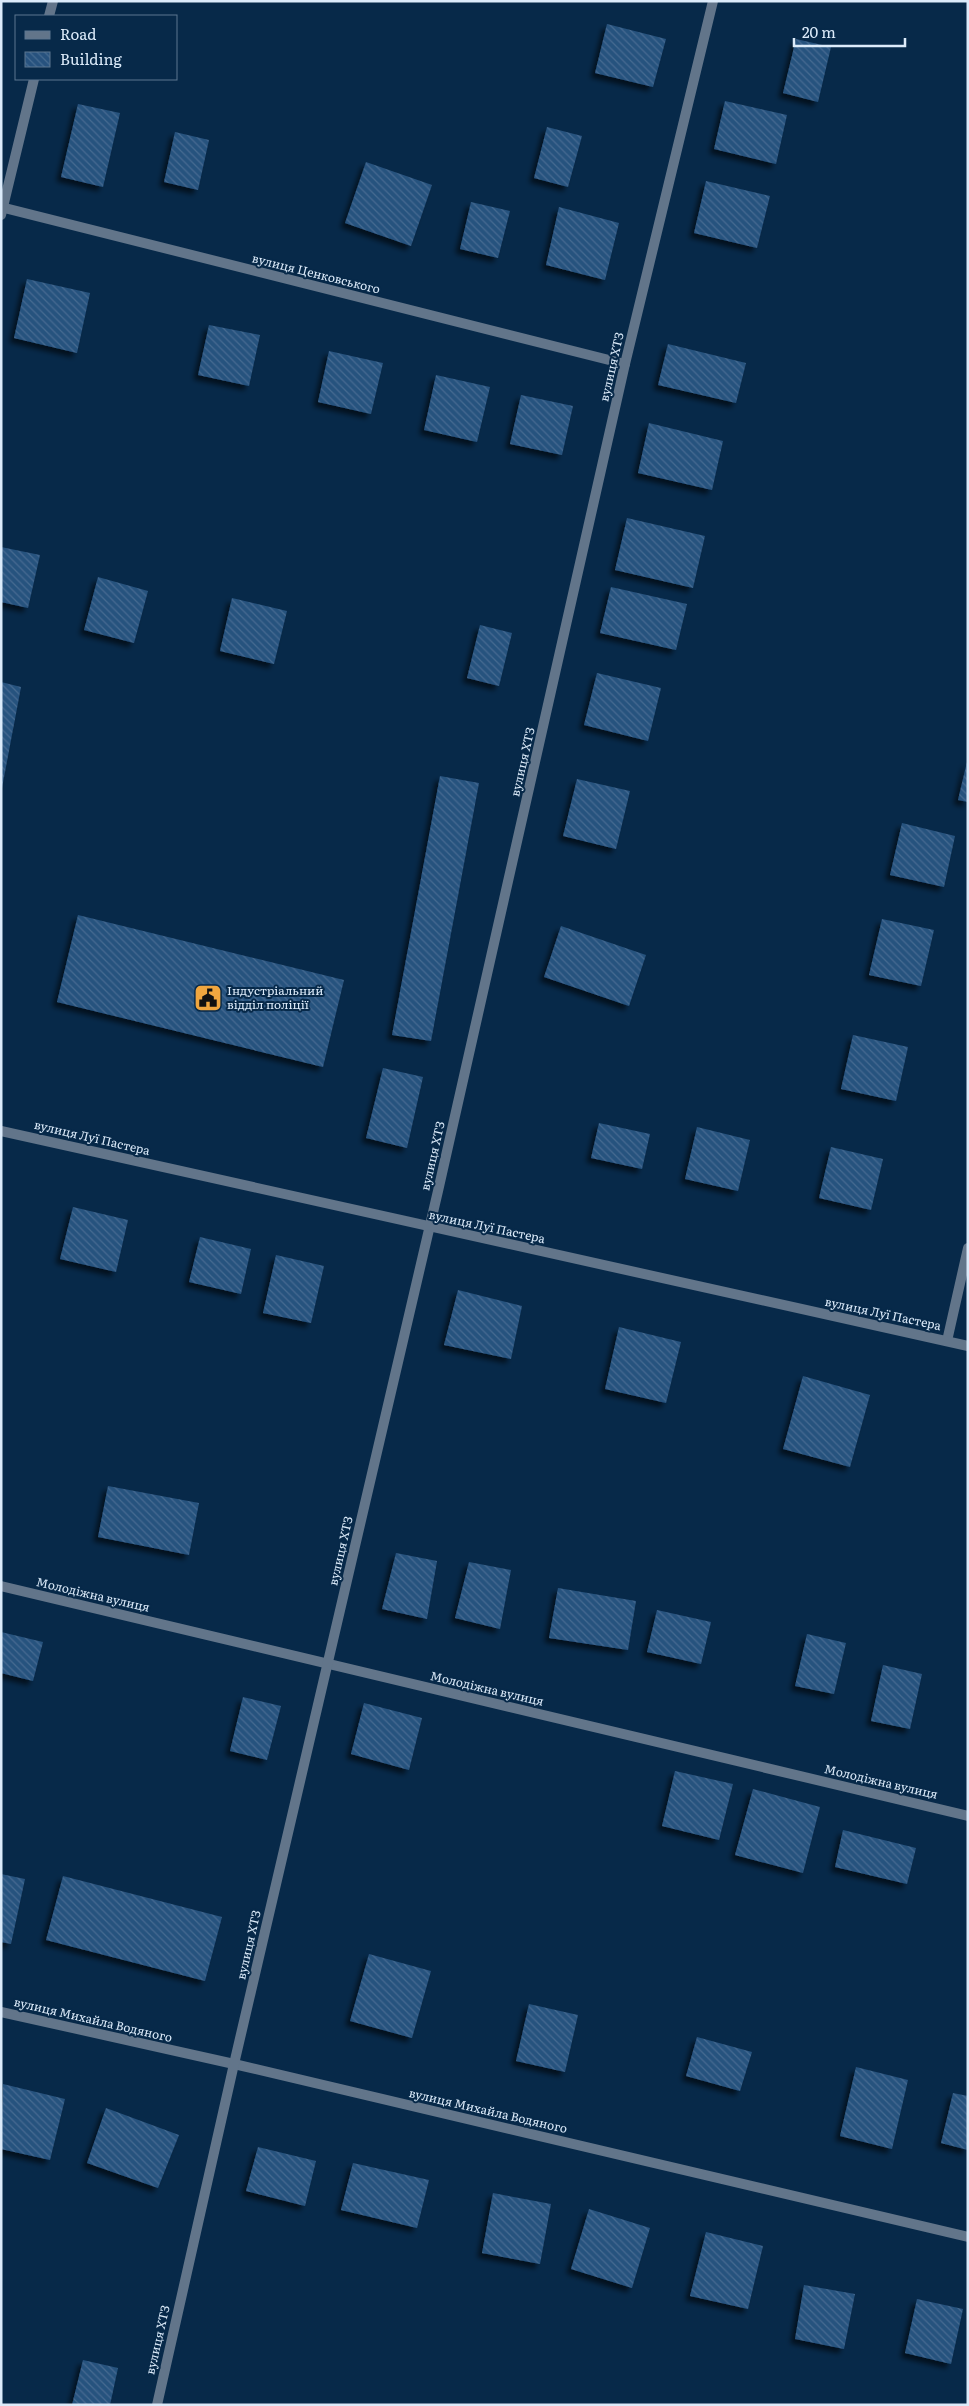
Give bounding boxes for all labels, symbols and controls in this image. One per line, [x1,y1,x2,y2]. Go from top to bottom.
legend [15,15,178,80]
scale bar [794,15,905,47]
text: 20 m [802,20,836,43]
text: Road [60,22,96,45]
text: Building [60,47,122,70]
street label: вулиця Ценковського [250,248,382,298]
street label: вулиця ХТЗ [594,330,628,403]
street label: вулиця ХТЗ [505,725,539,798]
place label: Індустріальний відділ поліції [227,981,323,1013]
public building icon: Індустріальний відділ поліції [193,983,223,1013]
street label: вулиця Луї Пастера [33,1115,152,1159]
street label: вулиця ХТЗ [415,1119,449,1192]
street label: вулиця Луї Пастера [427,1205,548,1247]
street label: вулиця Луї Пастера [823,1292,944,1334]
street label: вулиця ХТЗ [323,1514,357,1587]
street label: Молодіжна вулиця [35,1572,152,1616]
street label: Молодіжна вулиця [429,1666,546,1710]
street label: Молодіжна вулиця [823,1759,940,1803]
street label: вулиця ХТЗ [231,1908,265,1981]
street label: вулиця Михайла Водяного [12,1992,174,2046]
street label: вулиця Михайла Водяного [407,2083,569,2137]
street label: вулиця ХТЗ [140,2303,174,2376]

